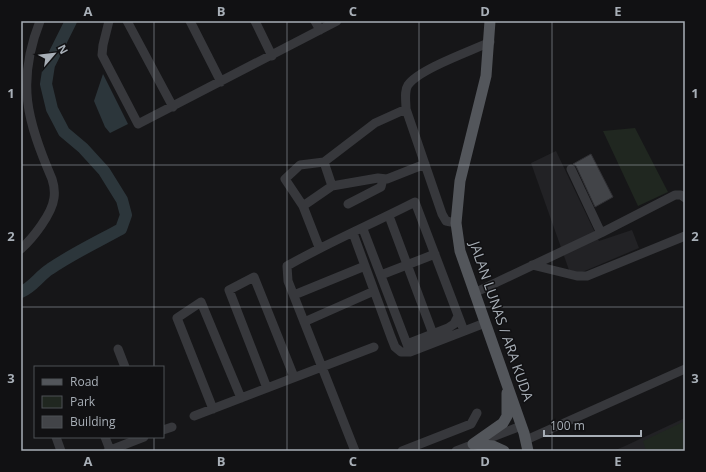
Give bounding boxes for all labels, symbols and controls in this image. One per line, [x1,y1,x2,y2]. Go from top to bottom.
text: A [84,2,93,20]
text: B [217,2,226,20]
text: C [349,2,357,20]
text: D [480,2,490,20]
text: E [614,2,622,20]
north arrow [34,34,74,74]
text: N [55,42,72,57]
text: 1 [7,84,15,102]
text: 1 [691,84,699,102]
text: 2 [7,227,15,245]
text: 2 [691,227,699,245]
street label: JALAN LUNAS / ARA KUDA [465,237,538,404]
legend [34,366,164,438]
text: 3 [7,369,15,387]
text: 3 [691,369,699,387]
text: Road [70,373,99,390]
text: Park [70,393,96,410]
scale bar [544,412,641,438]
text: Building [70,413,116,430]
text: 100 m [550,417,585,434]
text: A [84,452,93,470]
text: B [217,452,226,470]
text: C [349,452,357,470]
text: D [480,452,490,470]
text: E [614,452,622,470]

